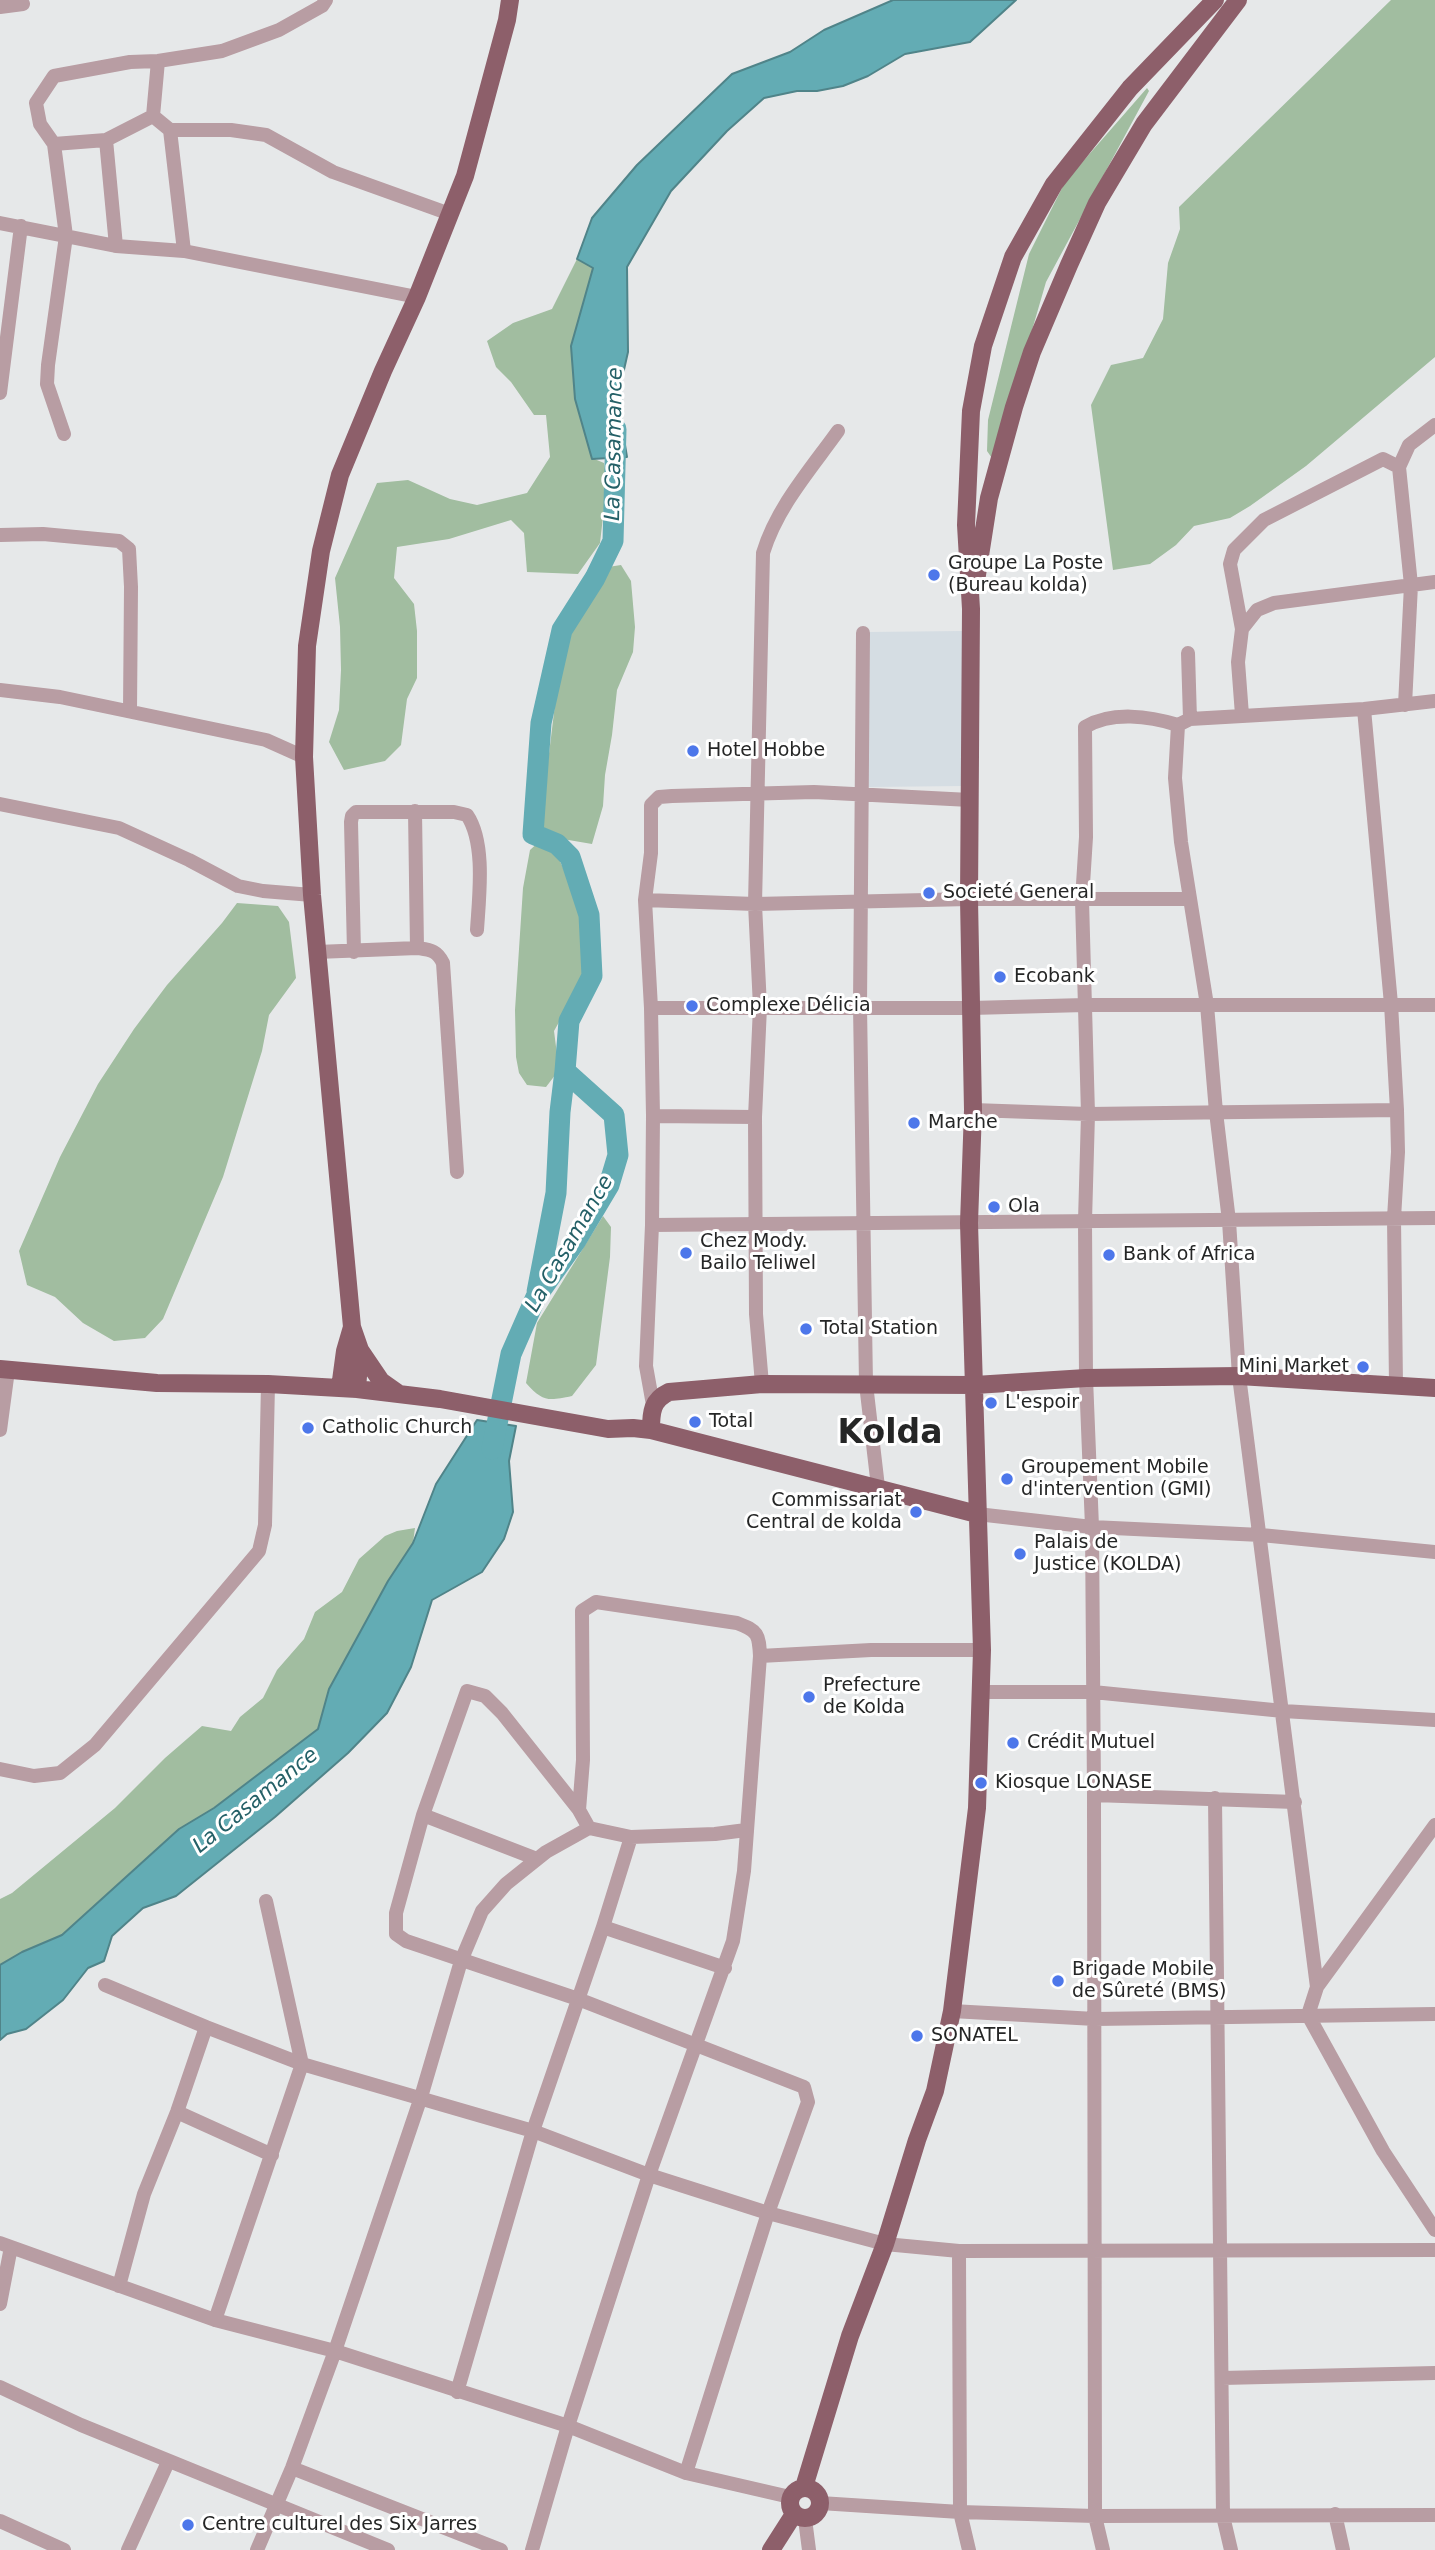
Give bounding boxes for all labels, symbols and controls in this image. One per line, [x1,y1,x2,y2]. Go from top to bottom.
water label: La Casamance [601,367,629,521]
place label: Groupe La Poste (Bureau kolda) [948,553,1103,597]
marker: Groupe La Poste (Bureau kolda) [926,567,942,583]
place label: Hotel Hobbe [707,740,825,762]
marker: Hotel Hobbe [685,743,701,759]
place label: Societé General [943,882,1094,904]
marker: Societé General [921,885,937,901]
place label: Ecobank [1014,966,1095,988]
marker: Ecobank [992,969,1008,985]
place label: Complexe Délicia [706,995,871,1017]
marker: Complexe Délicia [684,998,700,1014]
place label: Marche [928,1112,998,1134]
marker: Marche [906,1115,922,1131]
water label: La Casamance [521,1171,619,1317]
place label: Ola [1008,1196,1040,1218]
marker: Ola [986,1199,1002,1215]
place label: Chez Mody. Bailo Teliwel [700,1231,816,1275]
place label: Bank of Africa [1123,1244,1255,1266]
marker: Chez Mody. Bailo Teliwel [678,1245,694,1261]
marker: Bank of Africa [1101,1247,1117,1263]
place label: Total Station [820,1318,938,1340]
marker: Total Station [798,1321,814,1337]
place label: Mini Market [1239,1356,1349,1378]
marker: Mini Market [1355,1359,1371,1375]
place label: L'espoir [1005,1392,1079,1414]
marker: L'espoir [983,1395,999,1411]
place label: Total [709,1411,753,1433]
marker: Total [687,1414,703,1430]
district label: Kolda [838,1414,942,1454]
place label: Catholic Church [322,1417,472,1439]
marker: Catholic Church [300,1420,316,1436]
place label: Groupement Mobile d'intervention (GMI) [1021,1457,1212,1501]
marker: Groupement Mobile d'intervention (GMI) [999,1471,1015,1487]
place label: Commissariat Central de kolda [746,1490,902,1534]
marker: Commissariat Central de kolda [908,1504,924,1520]
place label: Palais de Justice (KOLDA) [1034,1532,1182,1576]
marker: Palais de Justice (KOLDA) [1012,1546,1028,1562]
place label: Prefecture de Kolda [823,1675,921,1719]
marker: Prefecture de Kolda [801,1689,817,1705]
place label: Crédit Mutuel [1027,1732,1155,1754]
marker: Crédit Mutuel [1005,1735,1021,1751]
water label: La Casamance [188,1743,324,1859]
place label: Kiosque LONASE [995,1772,1152,1794]
marker: Kiosque LONASE [973,1775,989,1791]
place label: Brigade Mobile de Sûreté (BMS) [1072,1959,1226,2003]
marker: Brigade Mobile de Sûreté (BMS) [1050,1973,1066,1989]
place label: SONATEL [931,2025,1018,2047]
marker: SONATEL [909,2028,925,2044]
place label: Centre culturel des Six Jarres [202,2514,477,2536]
marker: Centre culturel des Six Jarres [180,2517,196,2533]

